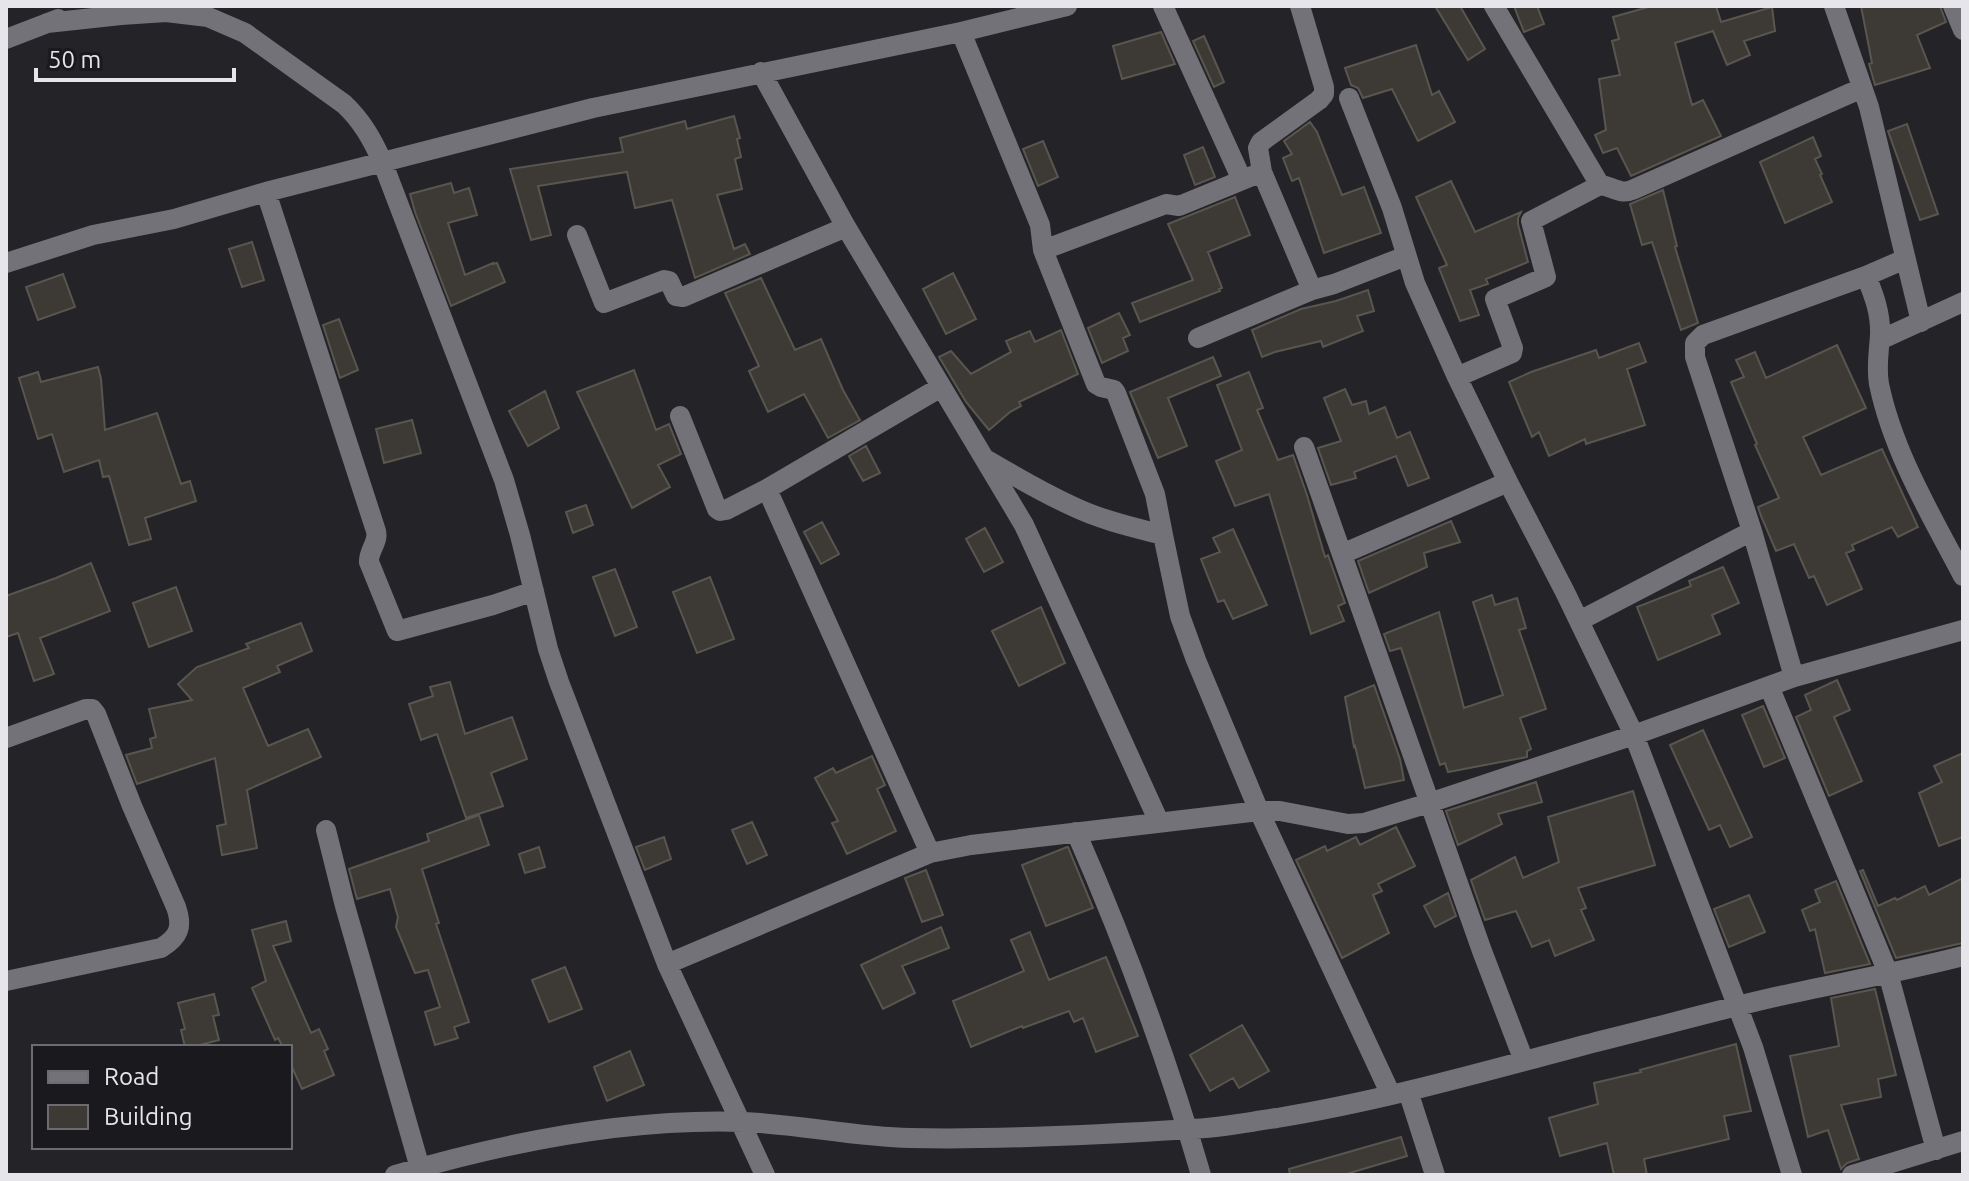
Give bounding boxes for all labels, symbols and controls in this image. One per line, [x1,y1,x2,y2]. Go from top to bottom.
scale bar [36,32,234,82]
text: 50 m [48,46,101,73]
legend [32,1045,292,1149]
text: Road [104,1063,159,1090]
text: Building [104,1103,192,1130]

